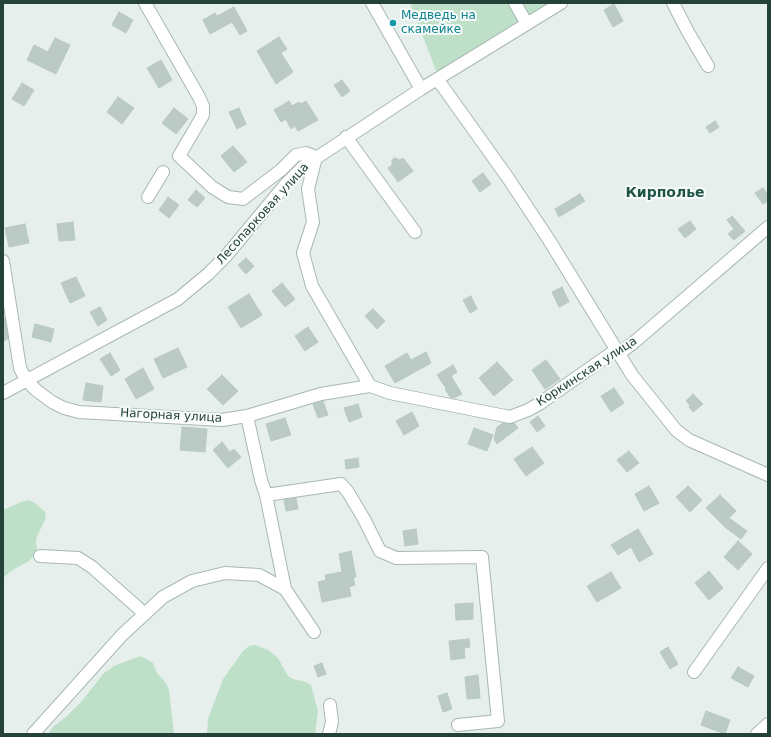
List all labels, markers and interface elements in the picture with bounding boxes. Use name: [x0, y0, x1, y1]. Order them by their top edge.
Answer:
place label: Медведь на скамейке: [401, 9, 476, 37]
marker: Медведь на скамейке: [388, 18, 398, 28]
street label: Лесопарковая улица: [214, 160, 312, 268]
district label: Кирполье: [625, 185, 705, 201]
street label: Коркинская улица: [534, 334, 640, 410]
street label: Нагорная улица: [120, 406, 222, 426]

